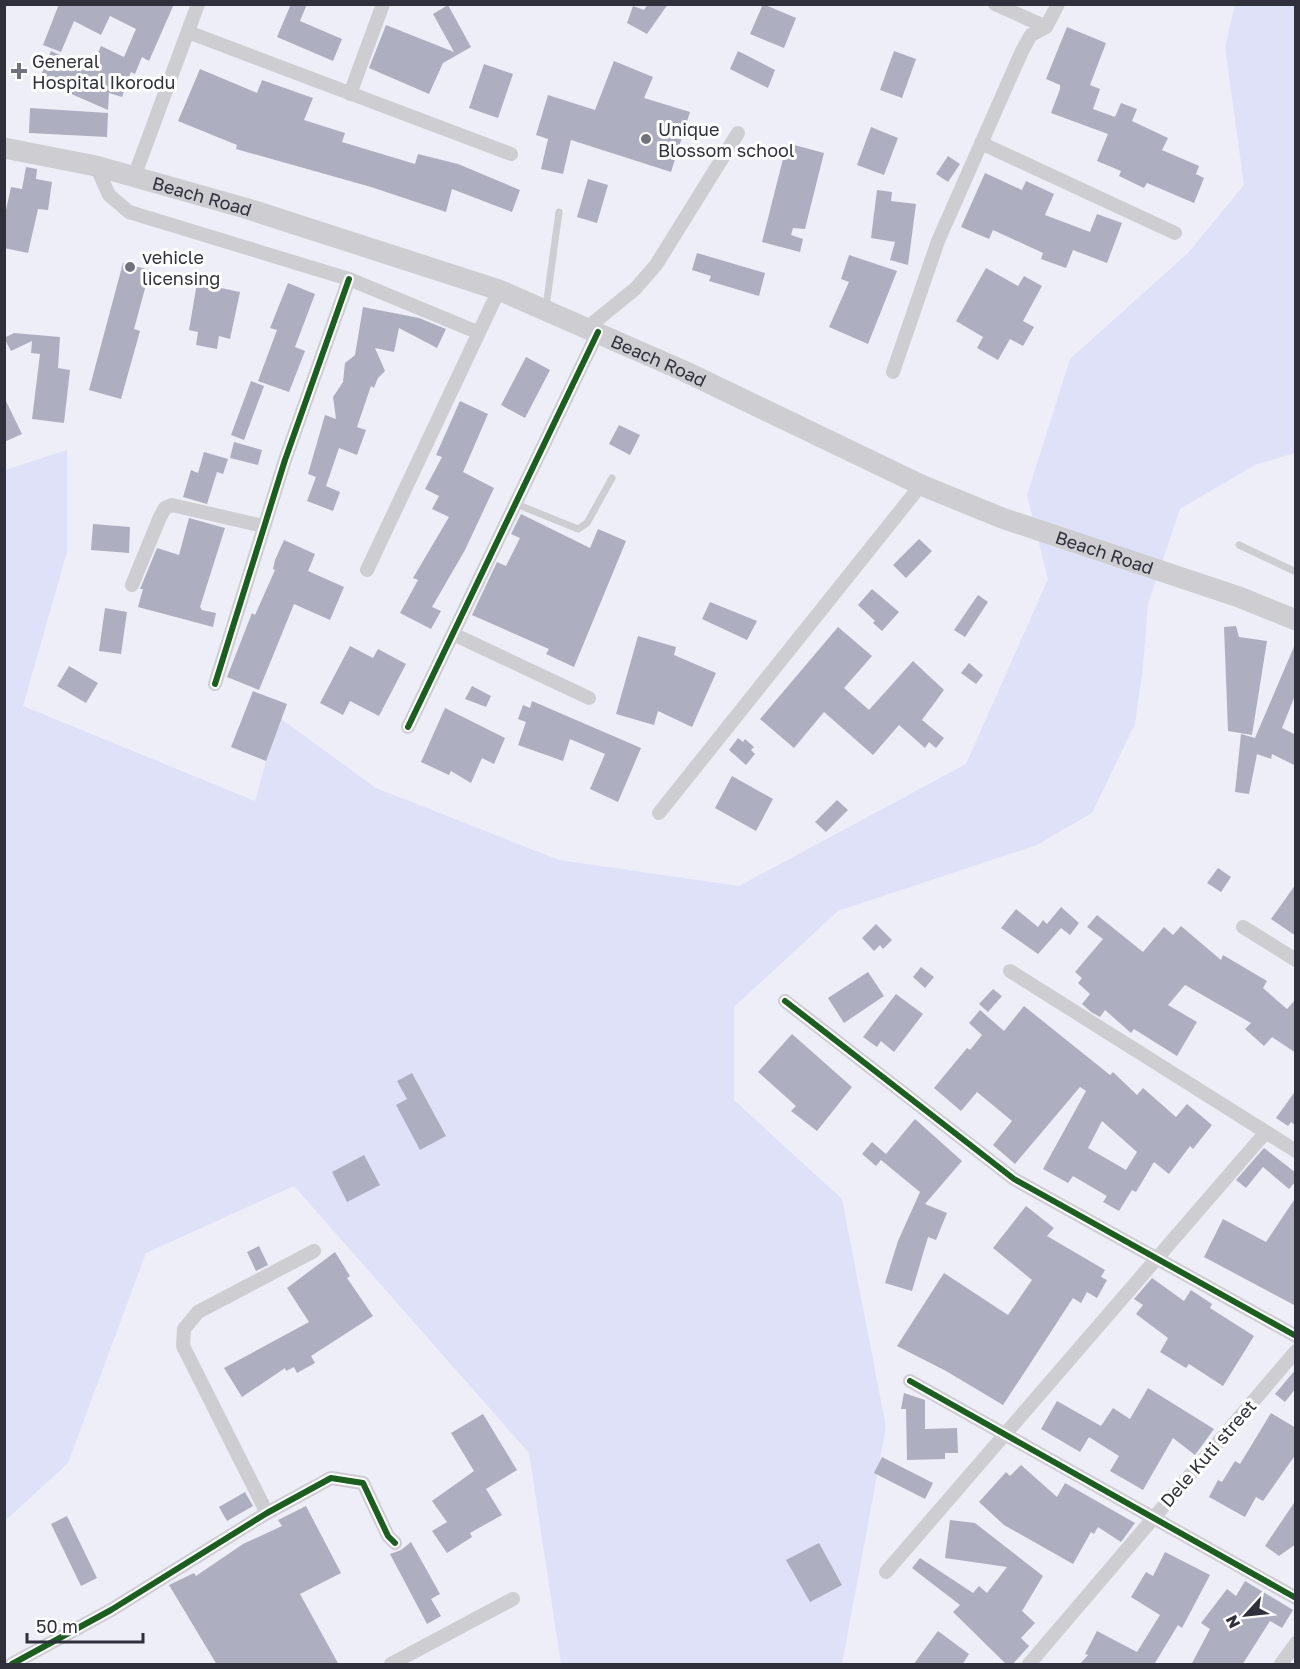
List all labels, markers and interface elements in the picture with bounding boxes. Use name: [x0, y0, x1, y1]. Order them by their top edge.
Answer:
place label: General Hospital Ikorodu: [32, 50, 175, 93]
marker: General Hospital Ikorodu: [10, 62, 28, 80]
place label: Unique Blossom school: [658, 118, 795, 161]
marker: Unique Blossom school: [639, 132, 653, 146]
street label: Beach Road: [150, 171, 255, 220]
place label: vehicle licensing: [142, 246, 220, 289]
marker: vehicle licensing: [123, 260, 137, 274]
street label: Beach Road: [608, 329, 710, 391]
street label: Beach Road: [1053, 526, 1157, 579]
street label: Dele Kuti street: [1156, 1395, 1260, 1511]
north arrow: [1216, 1585, 1276, 1645]
scale bar: [27, 1606, 142, 1644]
text: N: [1221, 1612, 1244, 1632]
text: 50 m: [36, 1615, 78, 1637]

